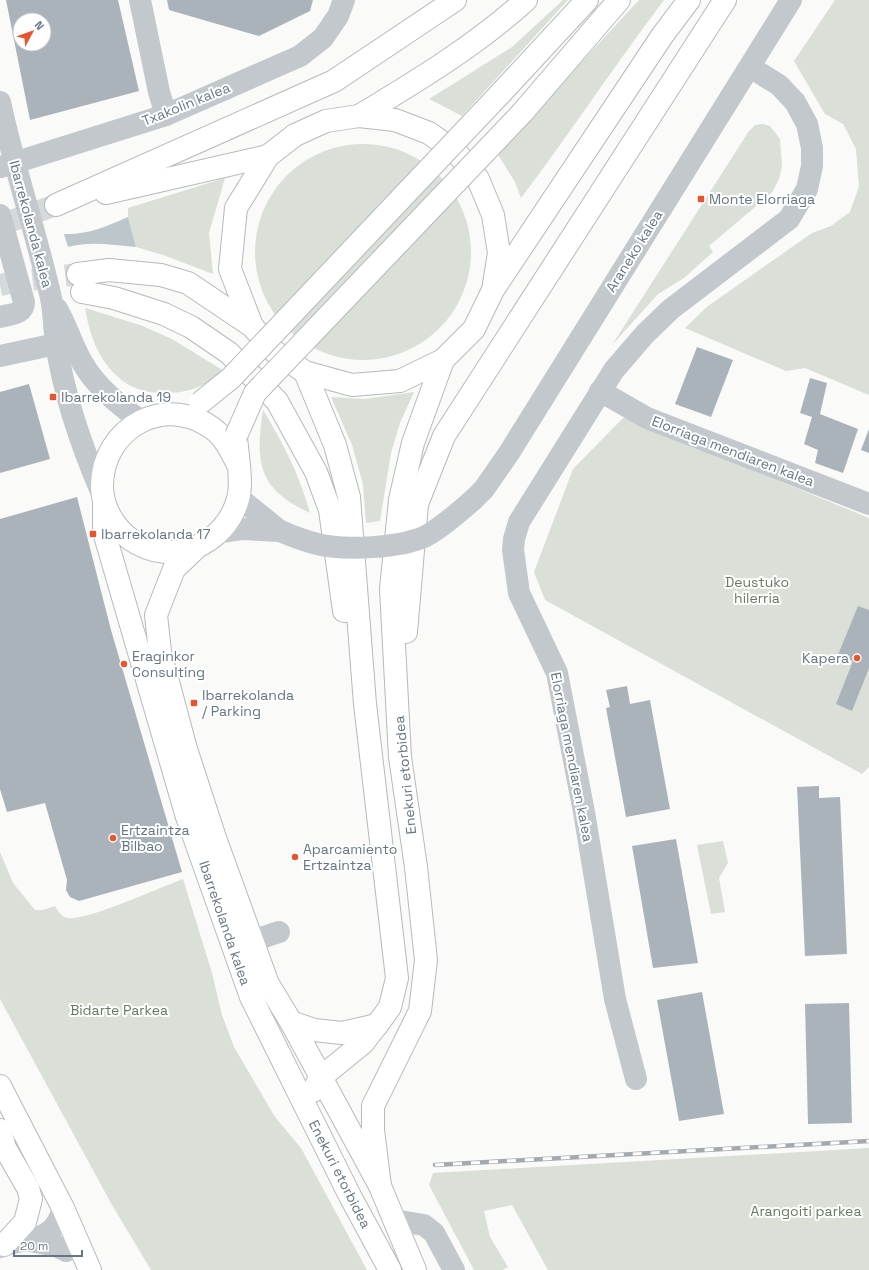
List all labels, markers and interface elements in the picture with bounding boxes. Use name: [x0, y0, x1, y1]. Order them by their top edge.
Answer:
north arrow: [12, 12, 52, 52]
text: N: [32, 18, 47, 33]
street label: Txakolin kalea: [139, 78, 233, 130]
street label: Ibarrekolanda kalea: [5, 158, 57, 290]
place label: Monte Elorriaga: [709, 190, 815, 208]
marker: Monte Elorriaga: [696, 194, 706, 204]
street label: Araneko kalea: [602, 207, 666, 295]
place label: Ibarrekolanda 19: [61, 388, 171, 406]
marker: Ibarrekolanda 19: [48, 392, 58, 402]
street label: Elorriaga mendiaren kalea: [649, 412, 817, 490]
place label: Ibarrekolanda 17: [101, 525, 210, 543]
marker: Ibarrekolanda 17: [88, 529, 98, 539]
park label: Deustuko hilerria: [725, 573, 789, 607]
place label: Eraginkor Consulting: [132, 647, 205, 681]
place label: Kapera: [802, 649, 849, 667]
marker: Kapera: [852, 653, 862, 663]
marker: Eraginkor Consulting: [119, 659, 129, 669]
street label: Elorriaga mendiaren kalea: [547, 671, 597, 843]
place label: Ibarrekolanda / Parking: [202, 686, 294, 720]
marker: Ibarrekolanda / Parking: [189, 698, 199, 708]
street label: Enekuri etorbidea: [390, 715, 420, 835]
place label: Ertzaintza Bilbao: [121, 821, 189, 855]
marker: Ertzaintza Bilbao: [108, 833, 118, 843]
place label: Aparcamiento Ertzaintza: [303, 840, 397, 874]
marker: Aparcamiento Ertzaintza: [290, 852, 300, 862]
street label: Ibarrekolanda kalea: [195, 858, 255, 988]
park label: Bidarte Parkea: [70, 1001, 168, 1019]
street label: Enekuri etorbidea: [305, 1117, 375, 1231]
park label: Arangoiti parkea: [751, 1202, 861, 1220]
scale bar: [14, 1232, 82, 1258]
text: 20 m: [20, 1238, 48, 1254]

